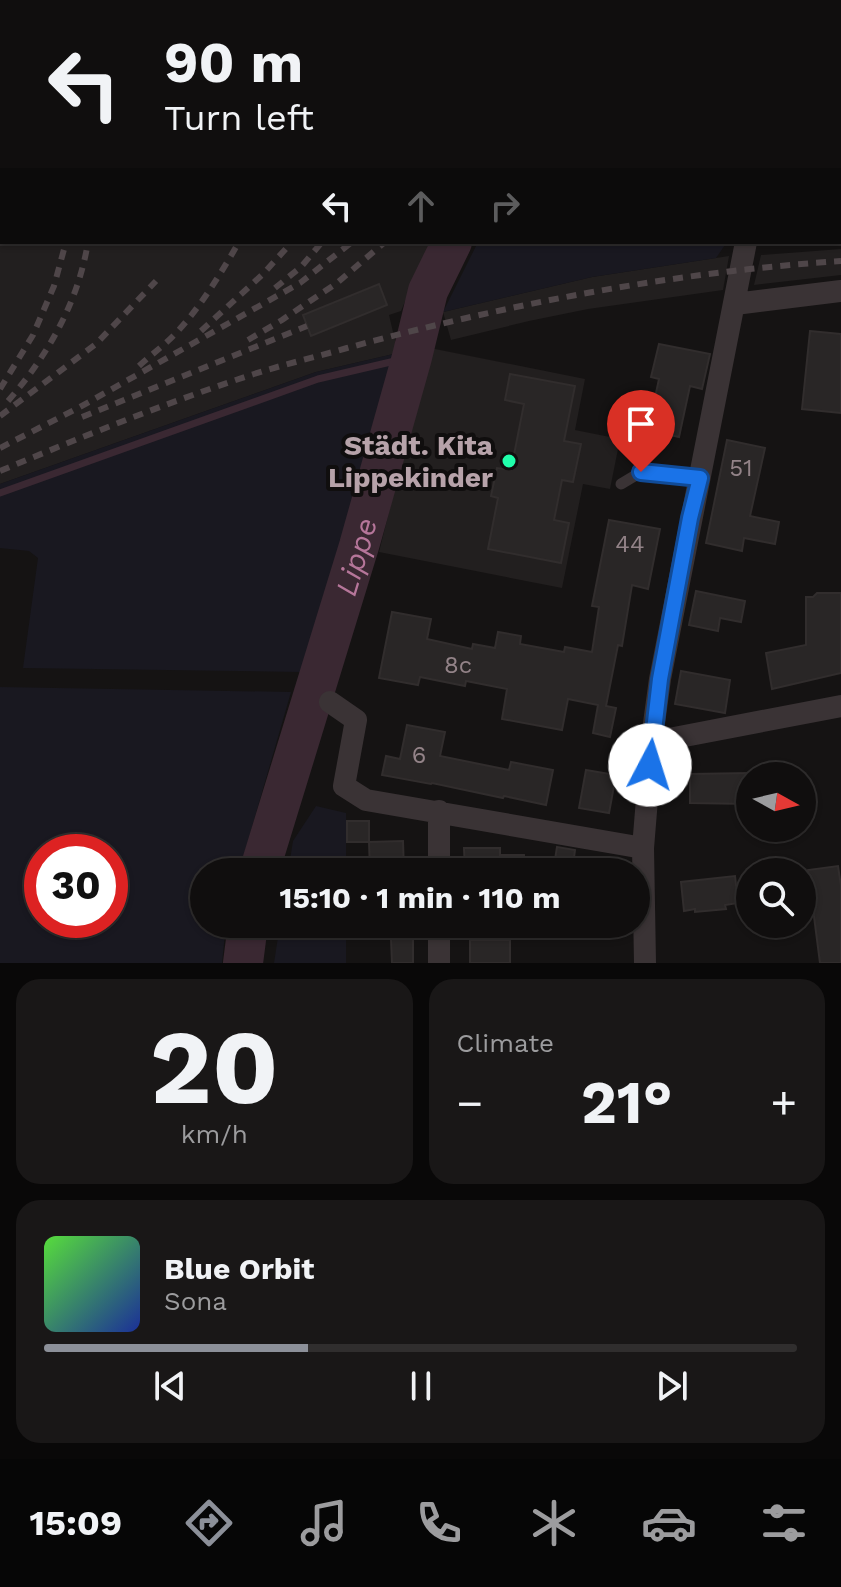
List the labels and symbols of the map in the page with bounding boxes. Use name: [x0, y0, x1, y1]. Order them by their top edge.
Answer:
pin: [607, 390, 675, 472]
place label: Städt. Kita Lippekinder: [328, 429, 494, 494]
marker: Städt. Kita Lippekinder: [500, 452, 518, 470]
house number: 51: [729, 454, 753, 482]
water label: Lippe: [327, 514, 384, 600]
house number: 44: [615, 530, 645, 558]
house number: 8c: [444, 651, 472, 679]
position arrow: [608, 723, 692, 807]
house number: 6: [412, 741, 426, 769]
north arrow: [736, 762, 816, 842]
speed limit sign: 30: [24, 834, 128, 938]

